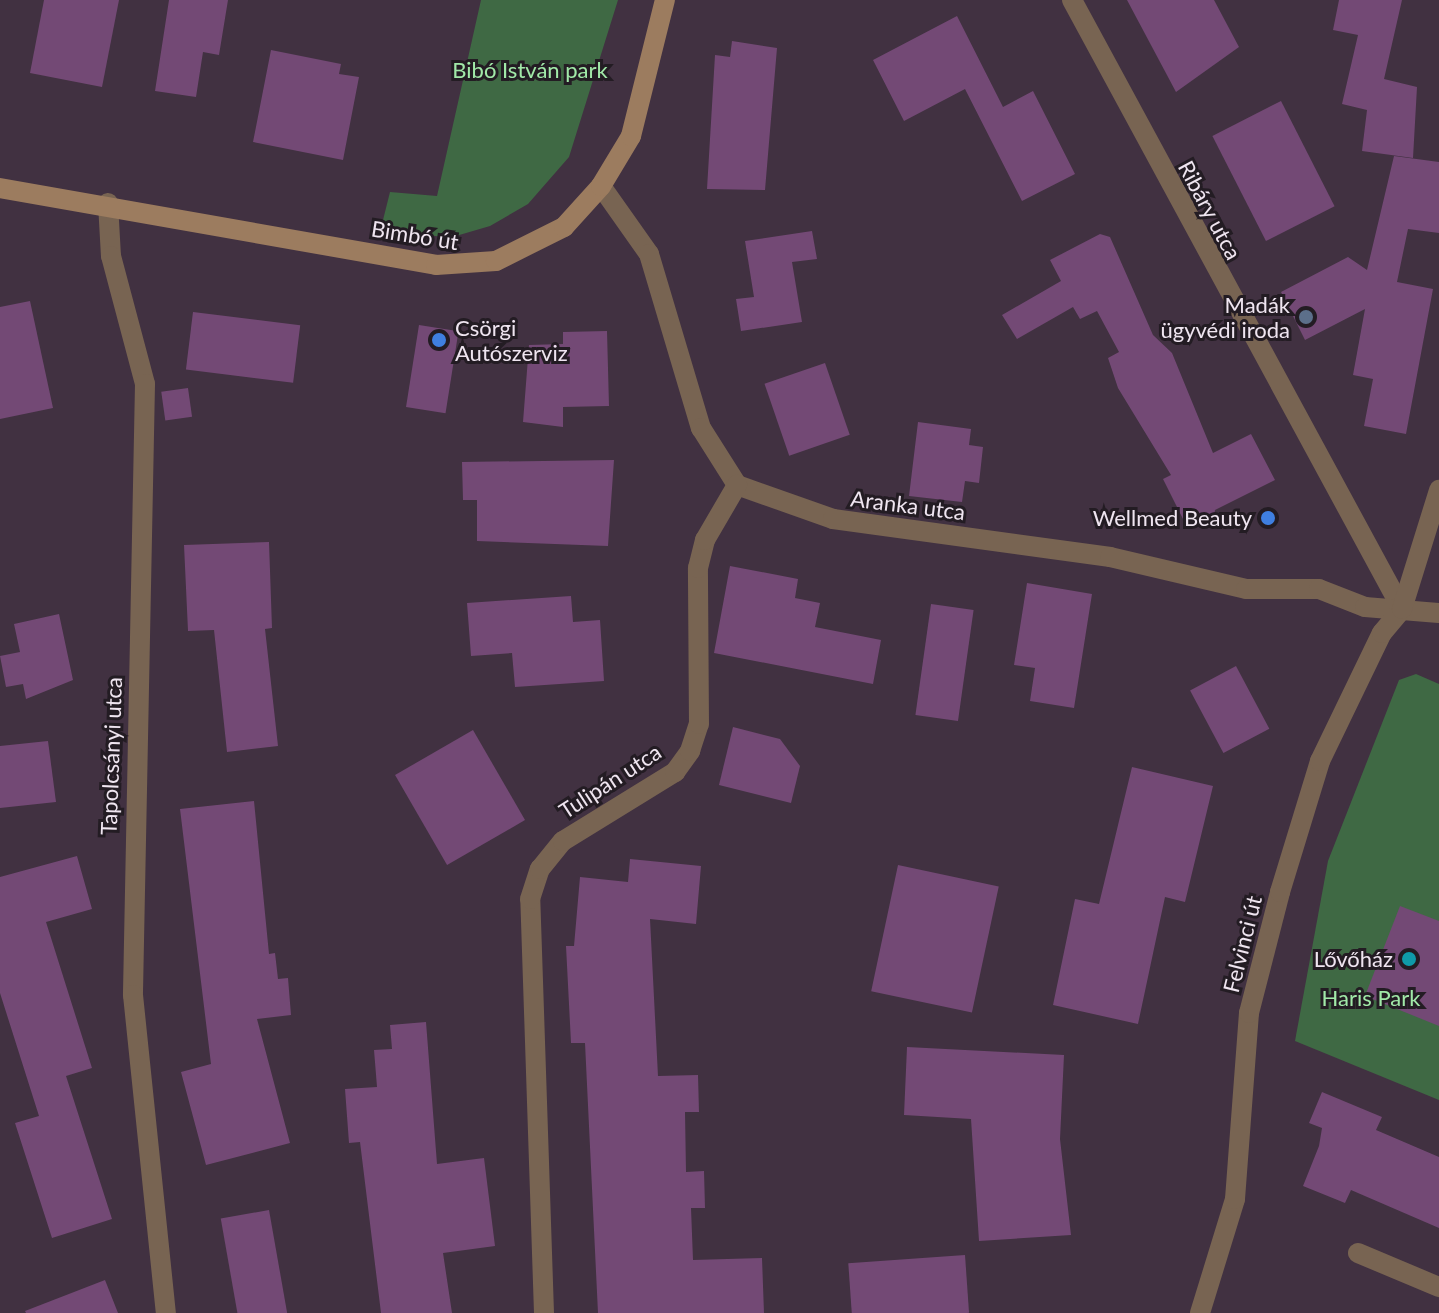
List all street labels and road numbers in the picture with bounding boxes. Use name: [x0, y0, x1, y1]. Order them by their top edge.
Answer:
street label: Ribáry utca: [1173, 156, 1247, 264]
street label: Bimbó út: [370, 215, 460, 255]
street label: Aranka utca: [849, 485, 967, 525]
street label: Tapolcsányi utca: [95, 677, 127, 835]
street label: Tulipán utca: [554, 738, 666, 824]
street label: Felvinci út: [1217, 893, 1267, 995]

